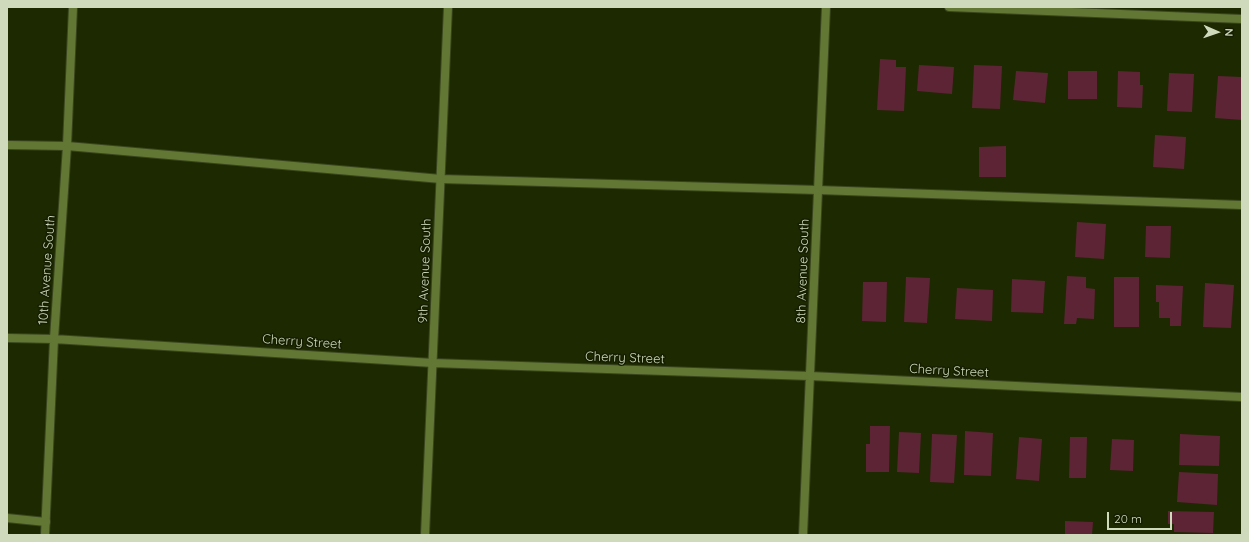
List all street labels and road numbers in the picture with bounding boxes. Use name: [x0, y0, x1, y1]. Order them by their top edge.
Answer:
street label: 10th Avenue South: [35, 214, 59, 326]
street label: 9th Avenue South: [415, 218, 435, 324]
street label: 8th Avenue South: [793, 218, 813, 324]
street label: Cherry Street: [262, 331, 342, 353]
street label: Cherry Street: [585, 349, 665, 367]
street label: Cherry Street: [909, 361, 989, 381]

